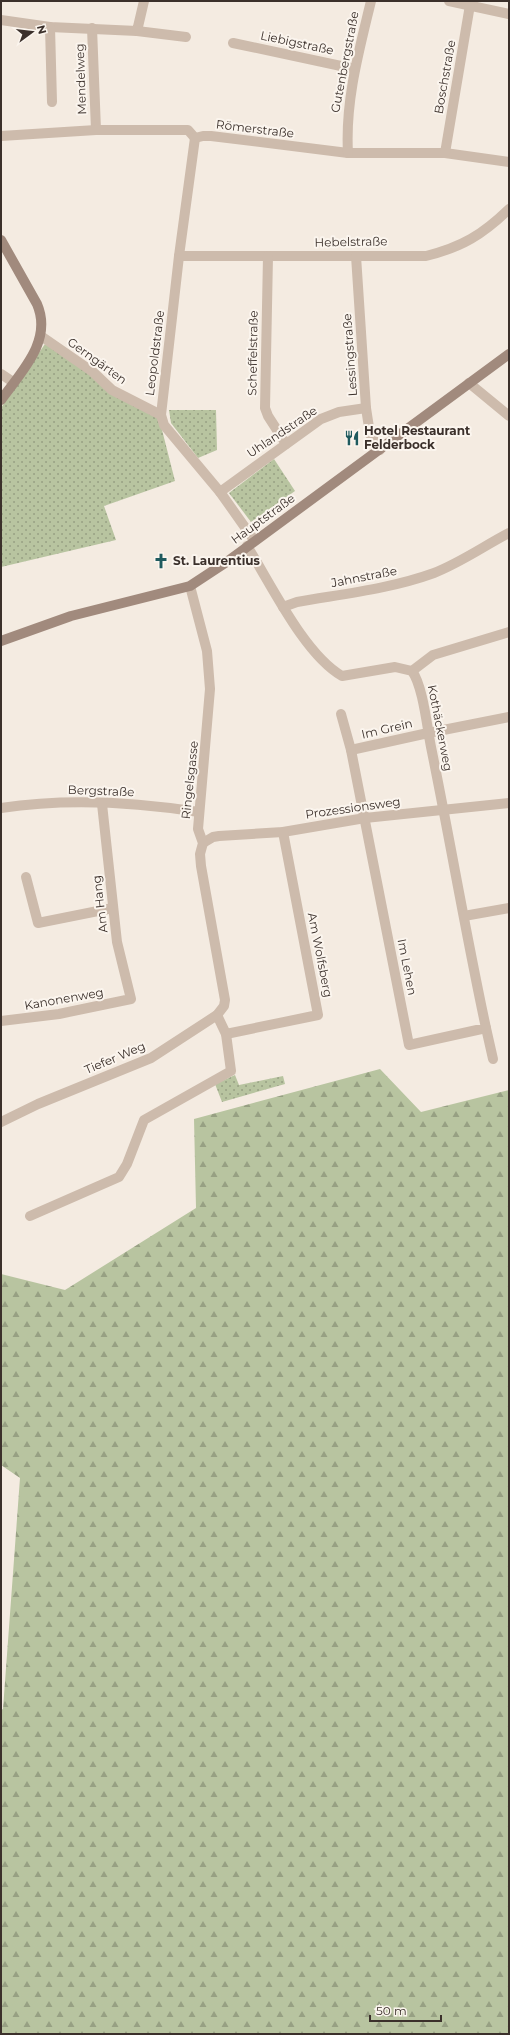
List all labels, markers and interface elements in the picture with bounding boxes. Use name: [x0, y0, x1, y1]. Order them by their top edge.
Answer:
street label: Gutenbergstraße: [327, 10, 362, 114]
north arrow: [12, 12, 52, 52]
text: N: [34, 23, 50, 36]
street label: Liebigstraße: [259, 27, 335, 58]
street label: Boschstraße: [431, 39, 458, 115]
street label: Mendelweg: [72, 43, 89, 115]
street label: Römerstraße: [215, 116, 295, 141]
street label: Hebelstraße: [314, 233, 388, 250]
street label: Leopoldstraße: [142, 309, 167, 397]
street label: Scheffelstraße: [244, 310, 261, 396]
street label: Lessingstraße: [339, 313, 360, 397]
street label: Gerngärten: [65, 334, 130, 387]
street label: Uhlandstraße: [244, 403, 320, 461]
place label: Hotel Restaurant Felderbock: [364, 423, 471, 452]
restaurant icon: Hotel Restaurant Felderbock: [343, 429, 361, 447]
street label: Hauptstraße: [228, 490, 298, 547]
church icon: St. Laurentius: [152, 552, 170, 570]
place label: St. Laurentius: [173, 553, 260, 568]
street label: Jahnstraße: [329, 563, 398, 590]
street label: Kothäckerweg: [425, 684, 456, 772]
street label: Im Grein: [360, 715, 414, 742]
street label: Ringelsgasse: [178, 740, 201, 820]
street label: Bergstraße: [67, 782, 135, 799]
street label: Prozessionsweg: [304, 793, 401, 822]
street label: Am Hang: [89, 875, 110, 934]
street label: Am Wolfsberg: [305, 911, 336, 999]
street label: Im Lehen: [395, 937, 420, 996]
street label: Kanonenweg: [23, 984, 105, 1013]
street label: Tiefer Weg: [82, 1038, 148, 1077]
scale bar: [370, 1997, 441, 2023]
text: 50 m: [376, 2003, 407, 2018]

